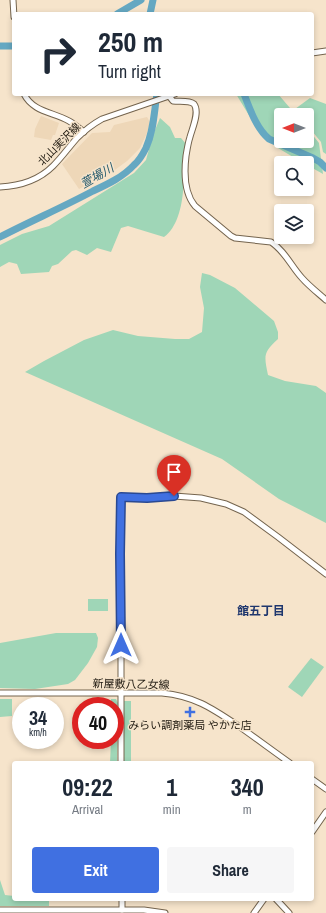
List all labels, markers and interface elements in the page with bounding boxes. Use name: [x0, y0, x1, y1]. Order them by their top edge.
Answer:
text: 250 m: [98, 23, 163, 61]
icon: right: [32, 28, 84, 80]
text: Turn right: [98, 59, 161, 84]
north arrow: [274, 108, 314, 148]
map controls: [274, 108, 314, 244]
street label: 北山実沢線: [35, 120, 83, 168]
button: search: [274, 156, 314, 196]
water label: 萱場川: [77, 159, 118, 192]
button: layers: [274, 204, 314, 244]
pin: [157, 455, 191, 496]
icon: arrive: [163, 461, 185, 483]
district label: 館五丁目: [237, 603, 285, 619]
position arrow: [100, 624, 142, 666]
street label: 新屋敷八乙女線: [92, 676, 170, 692]
speed limit sign: 40: [72, 697, 124, 749]
text: 34: [29, 704, 47, 731]
marker: みらい調剤薬局 やかた店: [185, 707, 195, 717]
place label: みらい調剤薬局 やかた店: [128, 718, 252, 732]
text: km/h: [29, 726, 47, 739]
text: 09:22: [62, 771, 113, 803]
text: 1: [166, 771, 177, 803]
text: 340: [231, 771, 264, 803]
text: Arrival: [72, 801, 103, 818]
text: min: [163, 801, 181, 818]
text: m: [243, 801, 252, 818]
button: Exit: [32, 847, 159, 893]
button: Share: [167, 847, 294, 893]

